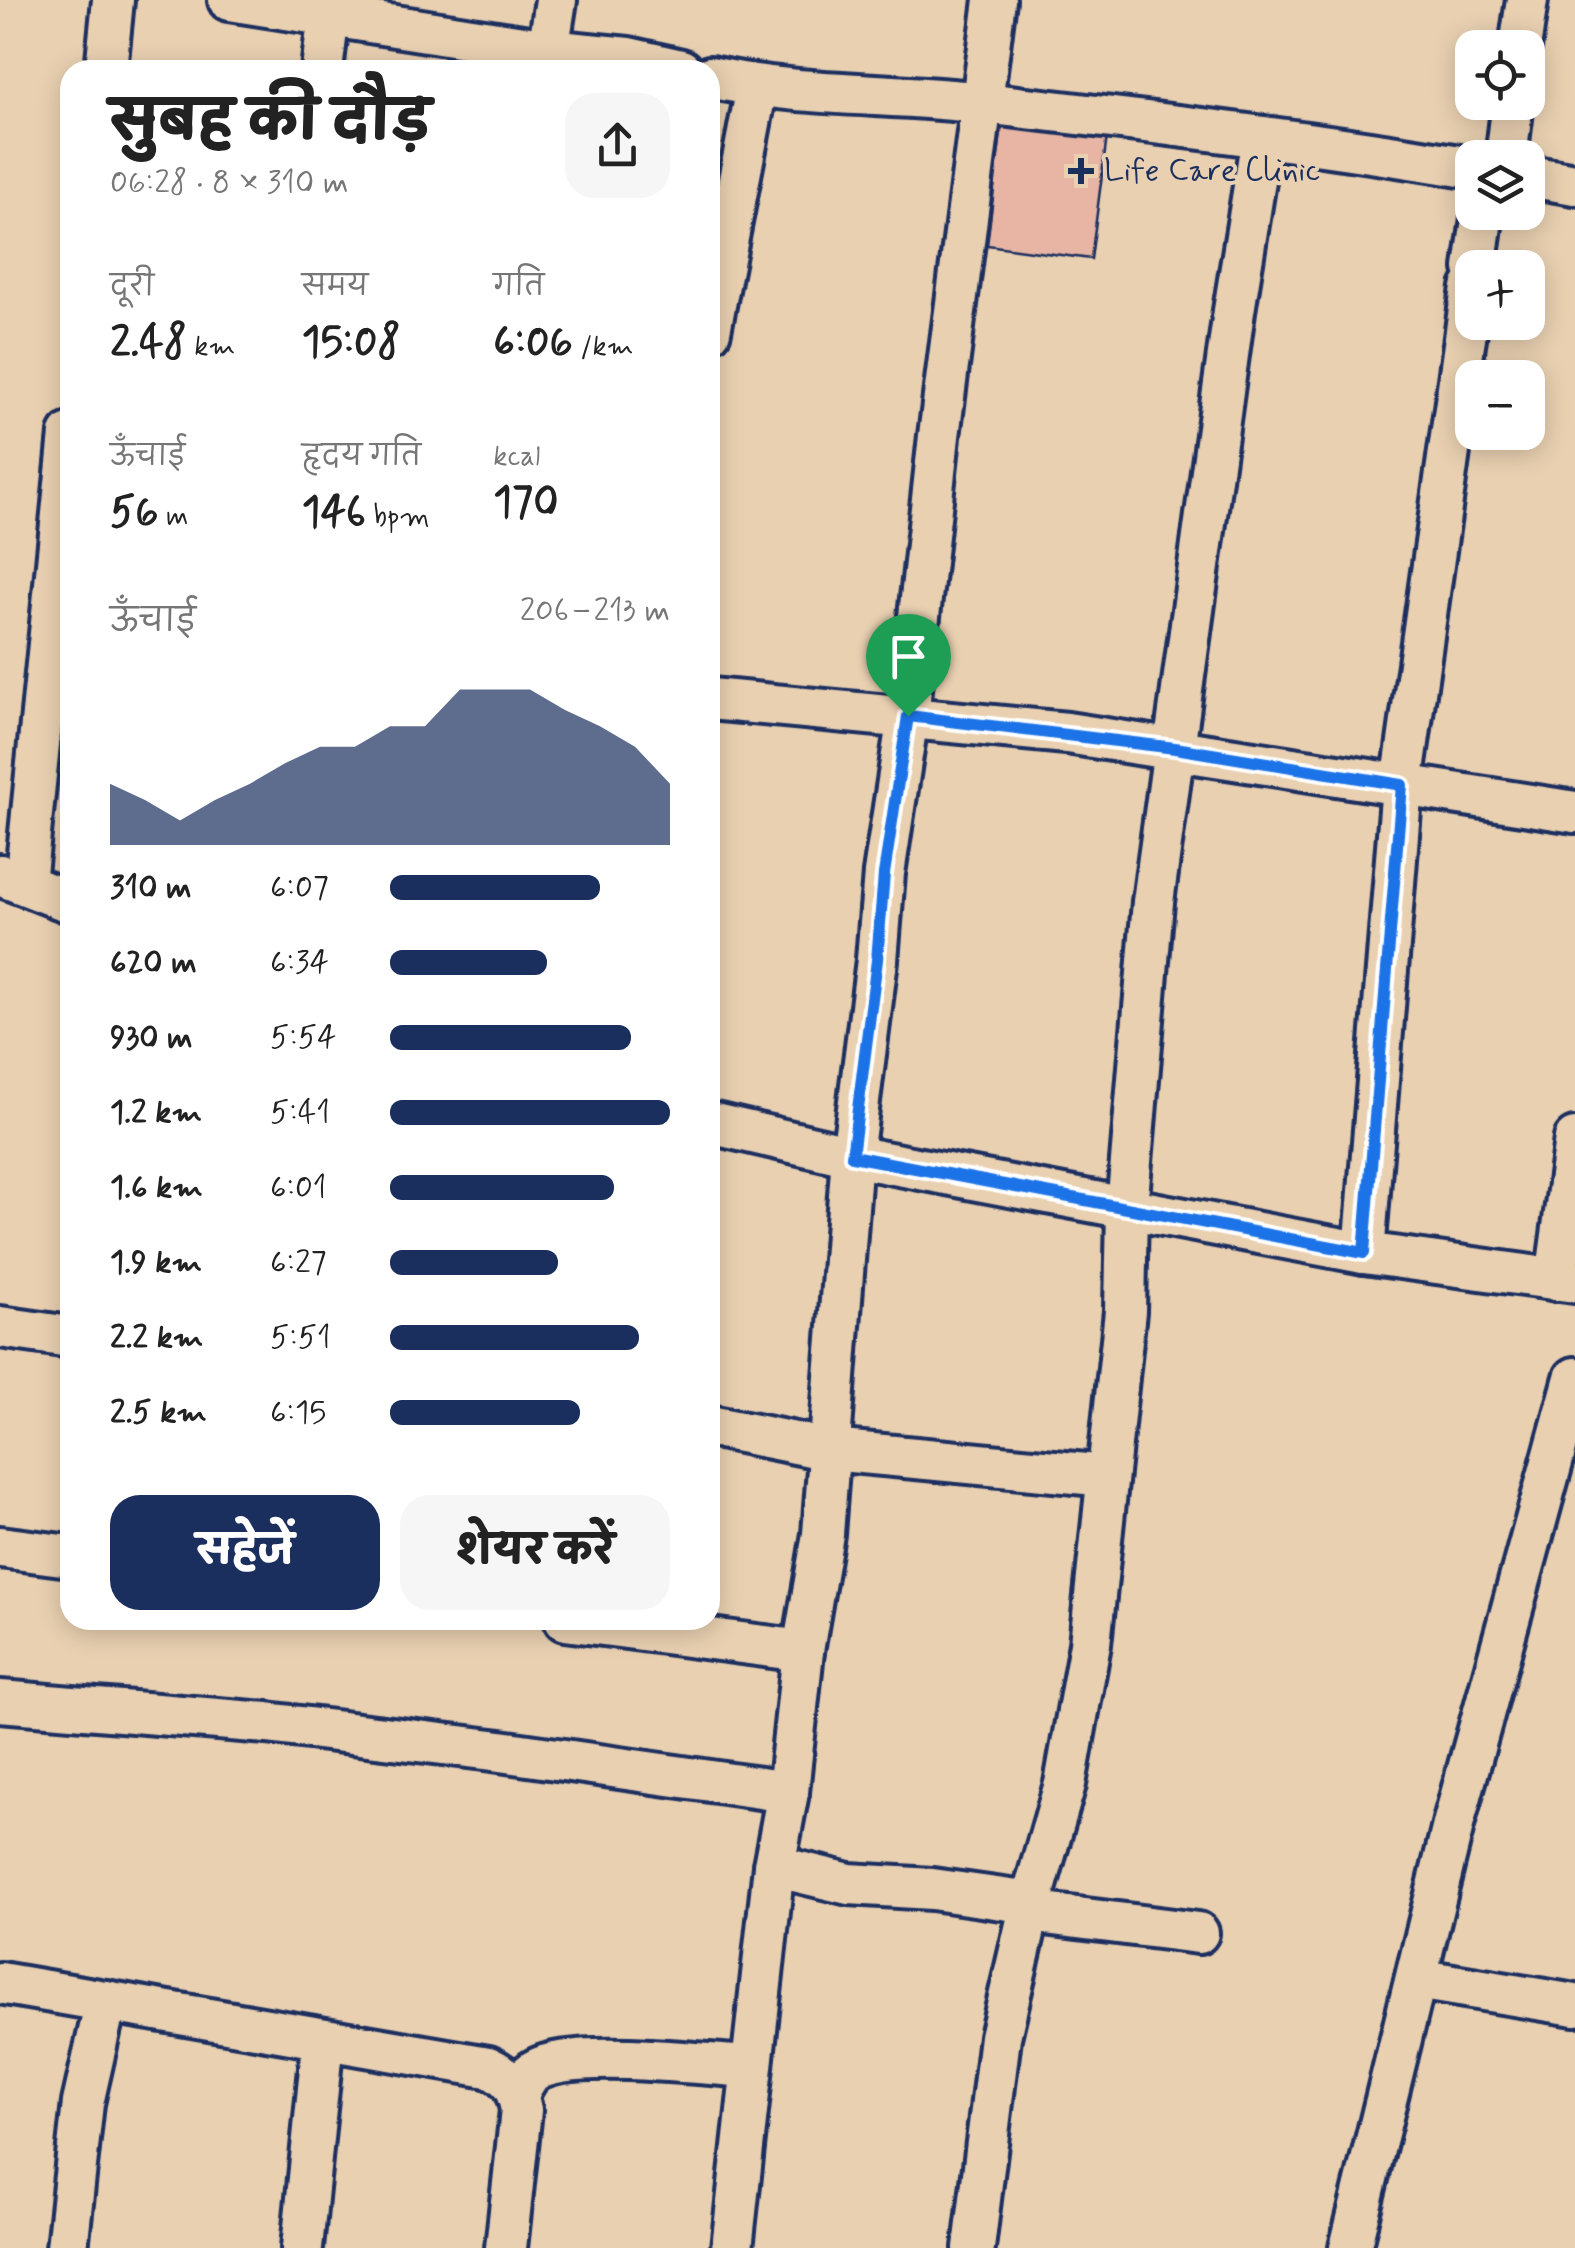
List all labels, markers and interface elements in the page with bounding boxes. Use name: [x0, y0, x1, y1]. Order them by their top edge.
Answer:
map controls: [1455, 30, 1545, 450]
button: locate: [1455, 30, 1545, 120]
text: सुबह की दौड़: [110, 88, 431, 160]
button: share: [565, 93, 670, 198]
button: layers: [1455, 140, 1545, 230]
place label: Life Care Clinic: [1104, 150, 1320, 192]
marker: Life Care Clinic: [1068, 158, 1094, 184]
text: 06:28 · 8 × 310 m: [110, 162, 348, 204]
button: +: [1455, 250, 1545, 340]
text: दूरी: [110, 269, 154, 306]
text: समय: [302, 269, 368, 306]
text: गति: [493, 269, 544, 306]
text: 2.48: [110, 316, 187, 371]
text: 15:08: [302, 316, 401, 371]
text: 6:06: [493, 316, 573, 371]
text: km: [187, 329, 235, 366]
text: /km: [573, 329, 633, 366]
button: −: [1455, 360, 1545, 450]
text: ऊँचाई: [110, 439, 185, 476]
text: हृदय गति: [302, 439, 421, 476]
text: kcal: [493, 439, 540, 476]
text: 170: [493, 476, 558, 531]
text: 56: [110, 486, 158, 541]
text: 146: [302, 486, 366, 541]
text: m: [158, 499, 188, 536]
text: bpm: [366, 499, 430, 536]
text: 206–213 m: [520, 590, 670, 632]
text: ऊँचाई: [110, 601, 196, 643]
pin: [866, 614, 951, 717]
icon: arrive: [881, 629, 936, 684]
text: 310 m: [110, 867, 192, 909]
text: 6:07: [270, 867, 329, 909]
text: 620 m: [110, 942, 197, 984]
text: 6:34: [270, 942, 329, 984]
text: 930 m: [110, 1017, 193, 1059]
text: 5:54: [270, 1017, 336, 1059]
text: 1.2 km: [110, 1092, 202, 1134]
text: 5:41: [270, 1092, 330, 1134]
text: 1.6 km: [110, 1167, 203, 1209]
text: 6:01: [270, 1167, 327, 1209]
text: 1.9 km: [110, 1242, 202, 1284]
text: 6:27: [270, 1242, 327, 1284]
text: 2.2 km: [110, 1317, 203, 1359]
text: 5:51: [270, 1317, 331, 1359]
text: 2.5 km: [110, 1392, 207, 1434]
text: 6:15: [270, 1392, 326, 1434]
button: सहेजें: [110, 1495, 380, 1610]
button: शेयर करें: [400, 1495, 670, 1610]

